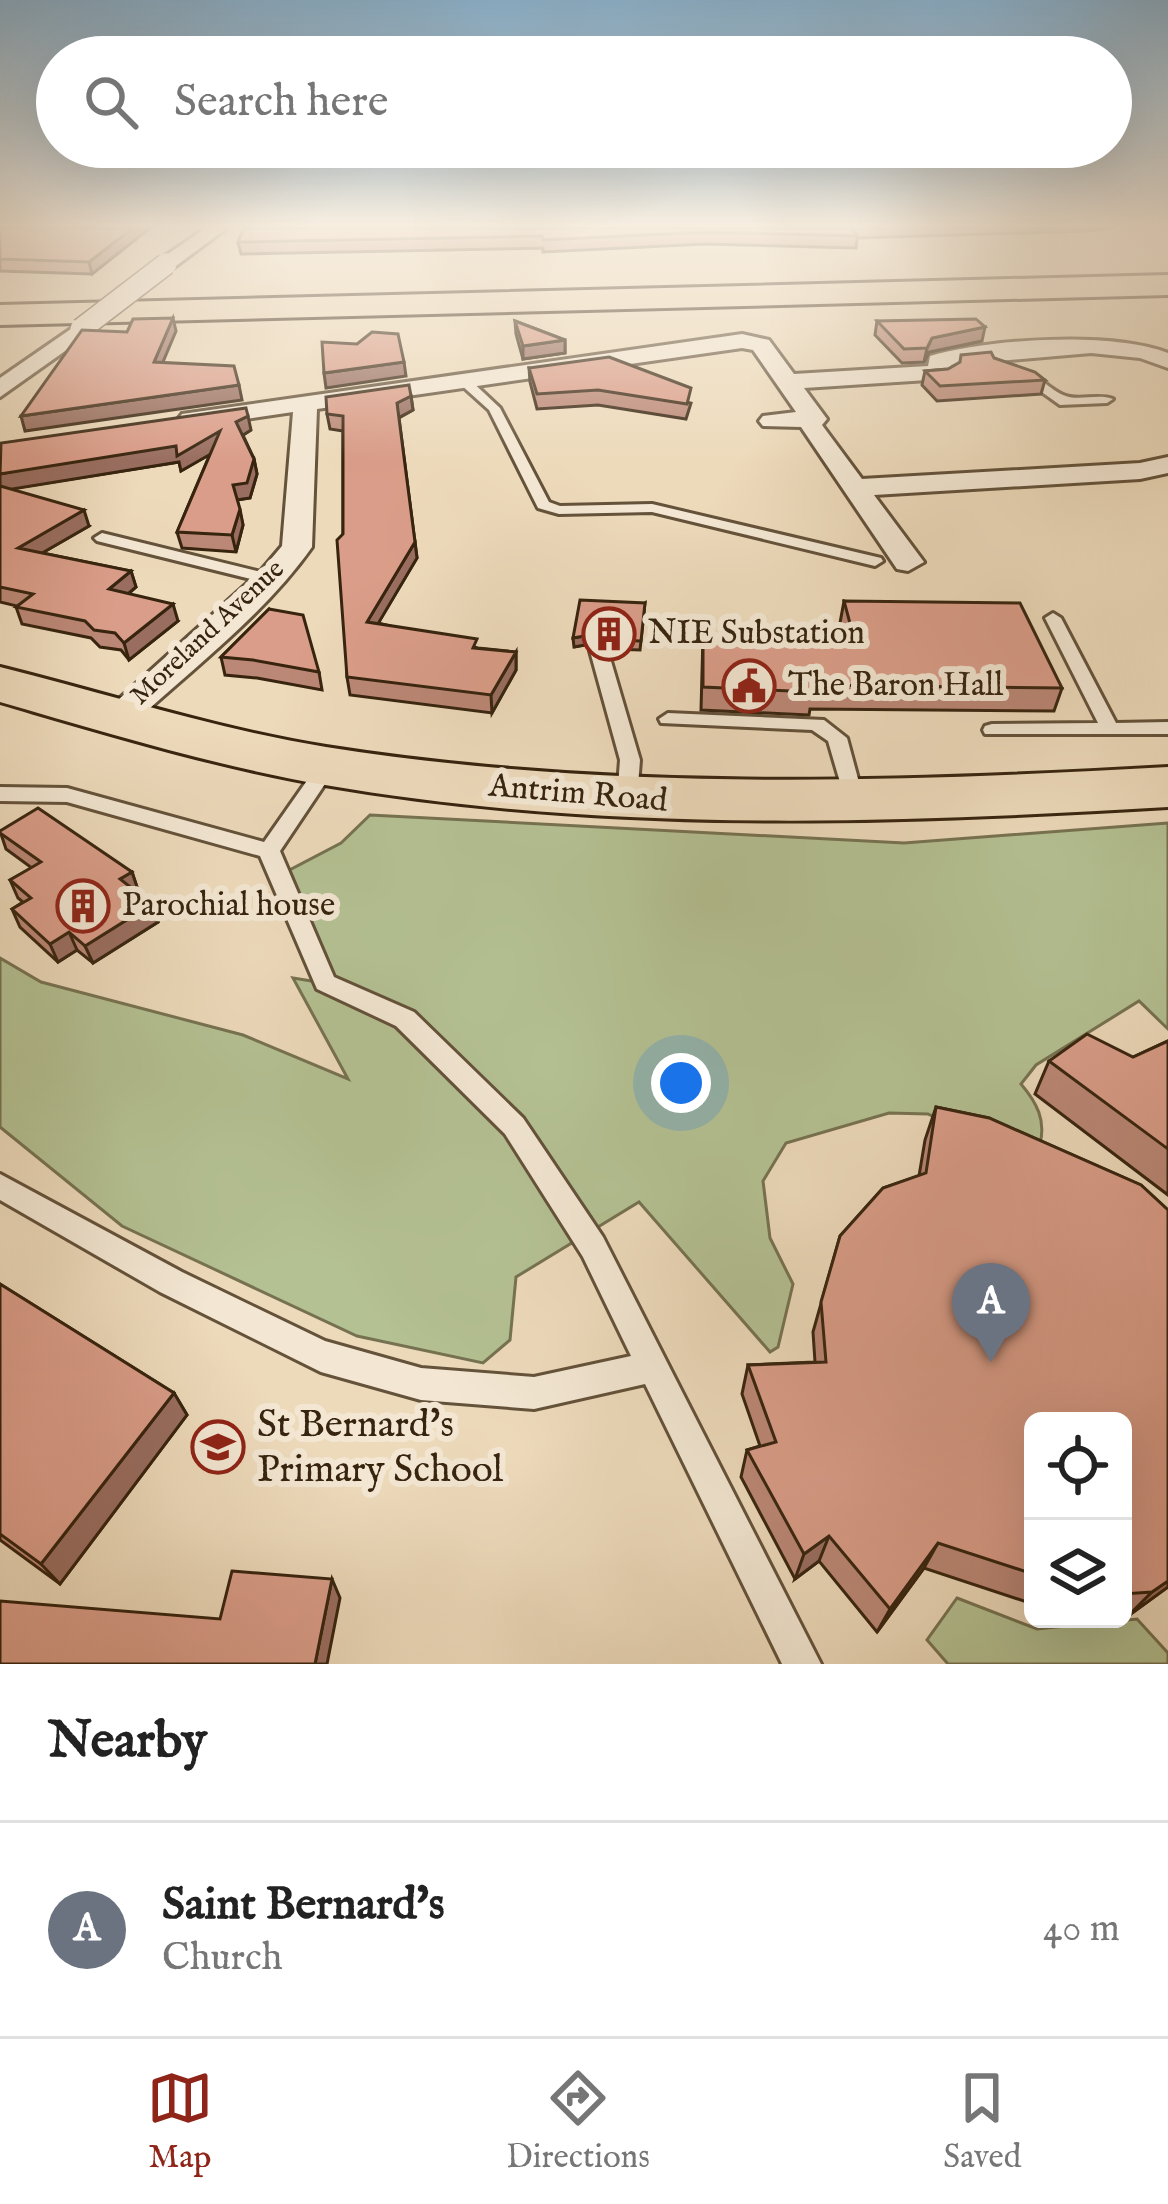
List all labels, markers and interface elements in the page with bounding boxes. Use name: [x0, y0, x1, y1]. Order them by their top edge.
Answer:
search box: [36, 36, 1132, 168]
icon: search: [78, 69, 144, 135]
text: Search here: [174, 74, 388, 131]
street label: Moreland Avenue: [124, 553, 292, 713]
building icon: NIE Substation: [581, 606, 637, 662]
place label: NIE Substation: [648, 613, 865, 655]
public building icon: The Baron Hall: [721, 658, 777, 714]
place label: The Baron Hall: [788, 665, 1003, 707]
street label: Antrim Road: [486, 765, 670, 823]
building icon: Parochial house: [55, 878, 111, 934]
place label: Parochial house: [122, 885, 335, 927]
your location: [651, 1053, 711, 1113]
pin: A: [952, 1263, 1030, 1362]
place label: St Bernard's Primary School: [257, 1401, 504, 1495]
map controls: [1024, 1412, 1132, 1628]
button: locate: [1024, 1412, 1132, 1520]
school or university icon: St Bernard's Primary School: [190, 1419, 246, 1475]
button: layers: [1024, 1520, 1132, 1628]
text: Nearby: [48, 1710, 207, 1775]
text: Saint Bernard's: [162, 1877, 444, 1934]
text: A: [74, 1905, 100, 1954]
text: 40 m: [1043, 1905, 1120, 1954]
text: Church: [162, 1934, 282, 1983]
tab: Map: [147, 2065, 213, 2179]
tab: Directions: [506, 2065, 650, 2179]
tab: Saved: [943, 2065, 1021, 2179]

